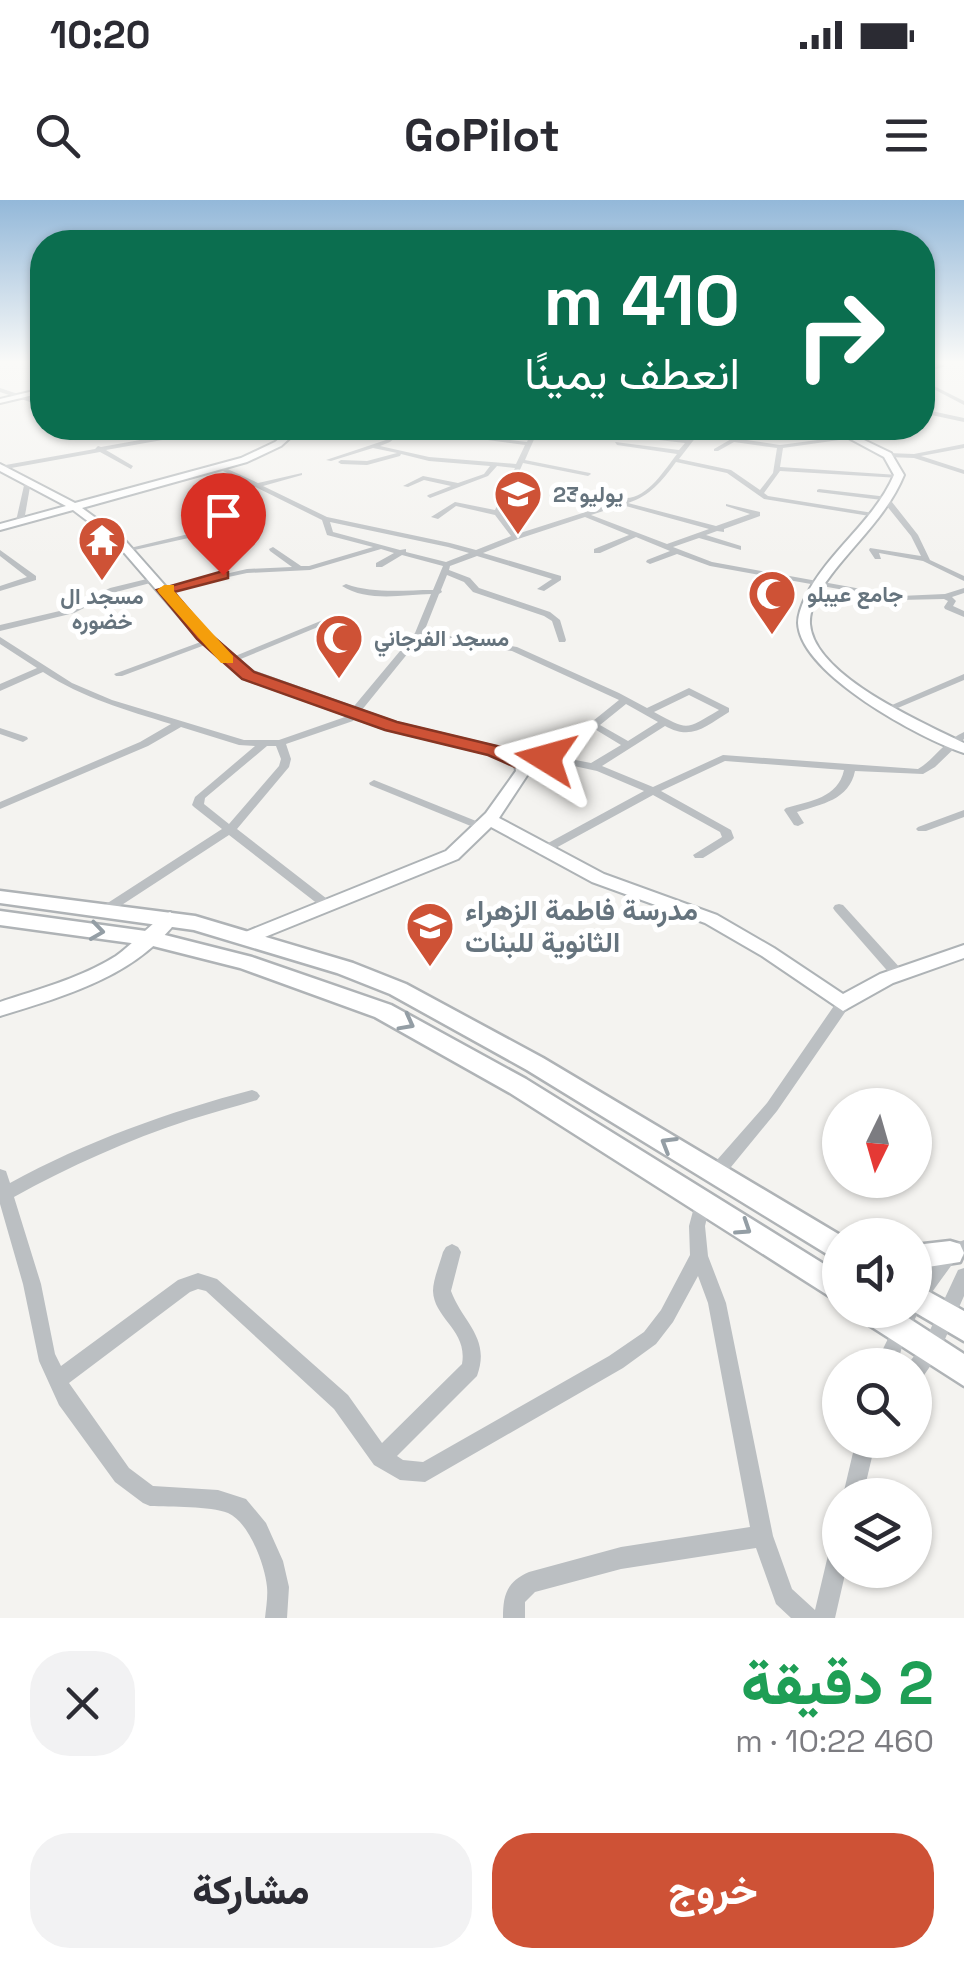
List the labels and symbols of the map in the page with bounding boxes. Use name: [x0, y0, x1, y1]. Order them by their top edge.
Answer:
school or university icon: 23يوليو: [492, 468, 544, 536]
pin: [181, 473, 266, 576]
place label: 23يوليو: [553, 480, 623, 508]
temple icon: مسجد ال خضوره: [76, 514, 128, 582]
mosque icon: جامع عيبلو: [746, 568, 798, 636]
place label: جامع عيبلو: [807, 580, 903, 609]
place label: مسجد ال خضوره: [60, 582, 144, 635]
mosque icon: مسجد الفرجاني: [313, 612, 365, 680]
place label: مسجد الفرجاني: [374, 624, 509, 657]
position arrow: [494, 706, 598, 810]
place label: مدرسة فاطمة الزهراء الثانوية للبنات: [465, 892, 698, 960]
school or university icon: مدرسة فاطمة الزهراء الثانوية للبنات: [404, 900, 456, 968]
one-way arrow: [88, 919, 105, 940]
one-way arrow: [396, 1011, 414, 1031]
north arrow: [822, 1088, 932, 1198]
one-way arrow: [661, 1137, 679, 1156]
one-way arrow: [734, 1215, 752, 1234]

